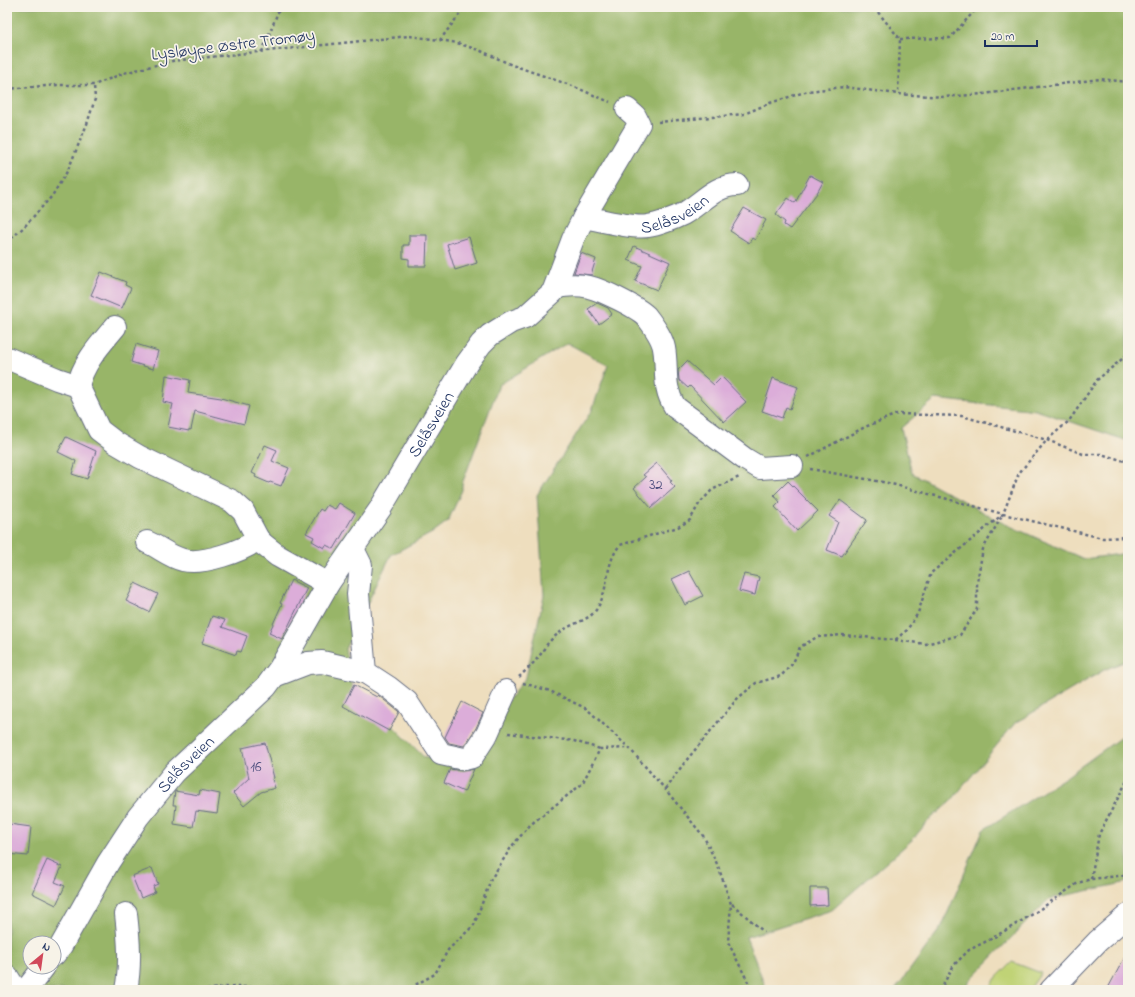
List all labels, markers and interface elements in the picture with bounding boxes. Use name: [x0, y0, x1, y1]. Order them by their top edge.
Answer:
scale bar: [985, 22, 1037, 48]
street label: Lysløype Østre Tromøy: [150, 23, 317, 69]
text: 20 m: [991, 28, 1014, 46]
street label: Selåsveien: [639, 189, 715, 241]
street label: Selåsveien: [402, 387, 461, 463]
house number: 32: [649, 474, 663, 496]
street label: Selåsveien: [152, 730, 221, 799]
house number: 16: [250, 756, 262, 778]
north arrow: [22, 935, 62, 975]
text: N: [39, 938, 53, 956]

